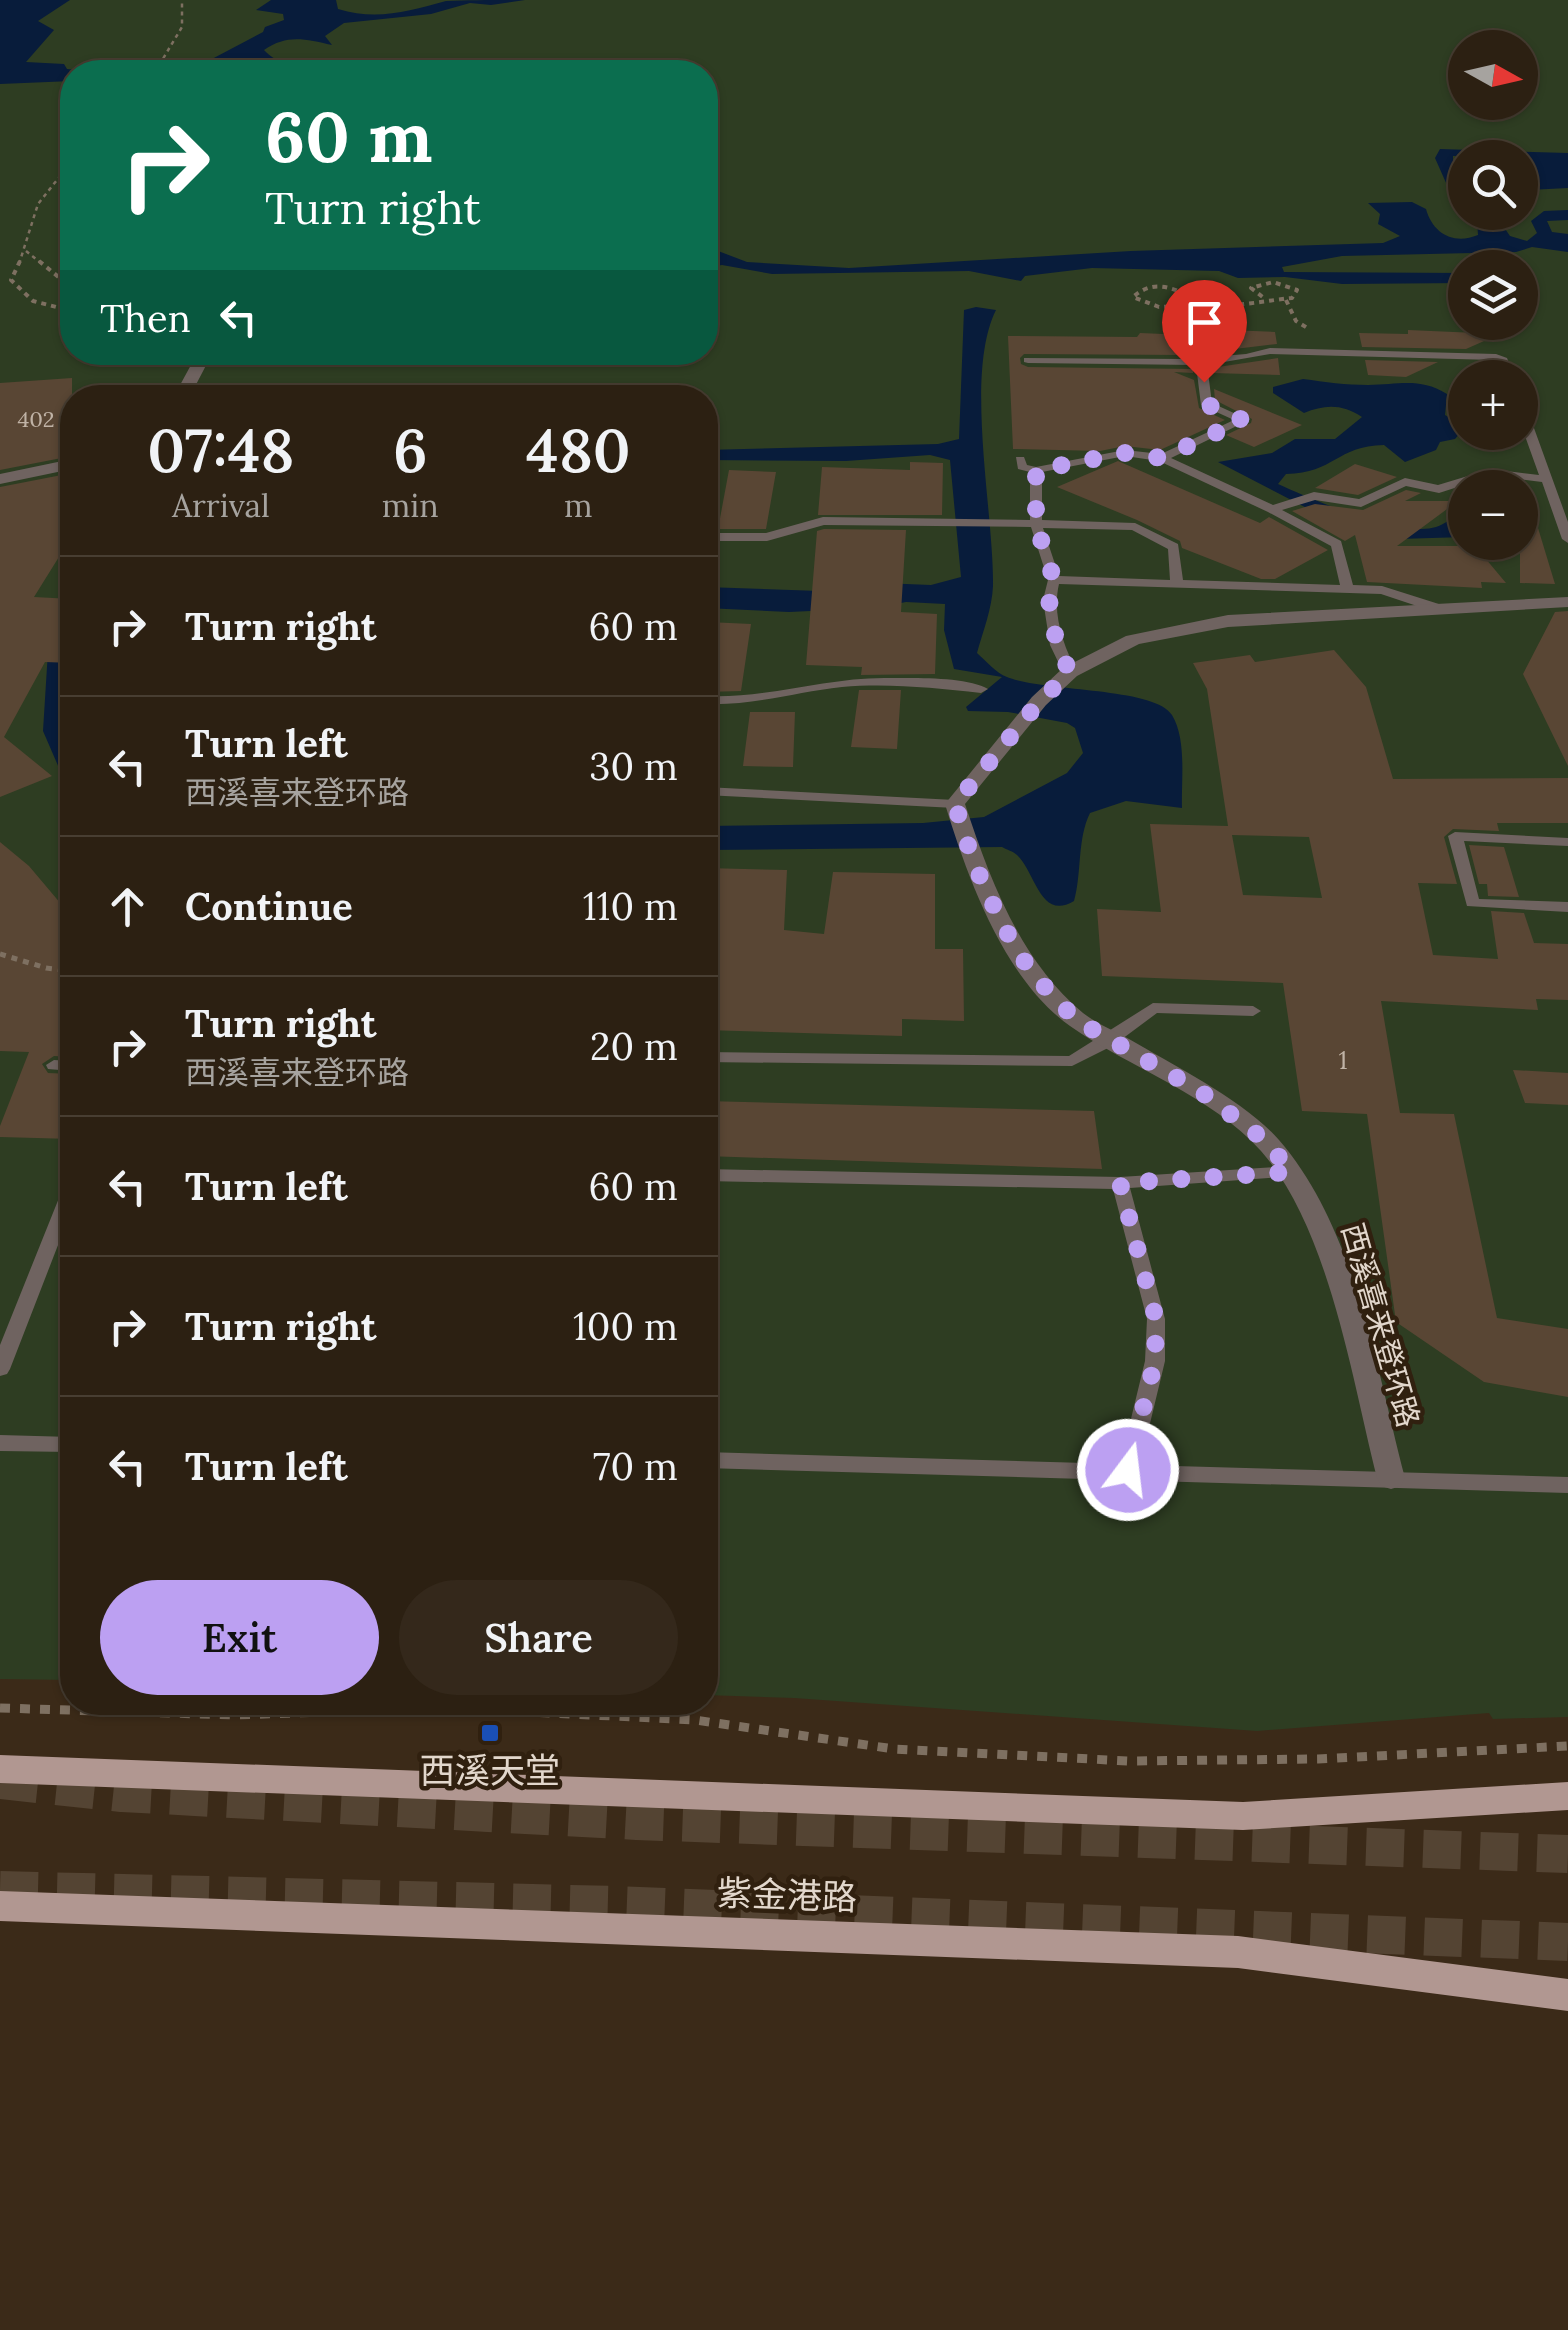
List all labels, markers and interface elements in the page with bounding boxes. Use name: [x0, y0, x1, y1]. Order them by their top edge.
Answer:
north arrow: [1448, 30, 1538, 120]
map controls: [1448, 30, 1538, 560]
text: 60 m: [265, 92, 433, 181]
icon: right: [100, 100, 230, 230]
button: search: [1448, 140, 1538, 230]
text: Turn right: [265, 179, 481, 236]
button: layers: [1448, 250, 1538, 340]
pin: [1162, 280, 1247, 383]
icon: left: [211, 290, 266, 345]
text: Then: [100, 294, 191, 342]
icon: arrive: [1177, 295, 1232, 350]
button: +: [1448, 360, 1538, 450]
house number: 402: [17, 405, 55, 433]
text: 07:48: [147, 412, 294, 488]
text: 6: [393, 412, 428, 488]
text: 480: [526, 412, 631, 488]
button: −: [1448, 470, 1538, 560]
text: Arrival: [172, 485, 270, 526]
text: min: [382, 485, 439, 526]
text: m: [564, 485, 593, 526]
icon: right: [100, 599, 155, 654]
text: Turn right: [185, 602, 376, 650]
text: 60 m: [588, 602, 678, 650]
text: Turn left: [185, 719, 348, 767]
icon: left: [100, 739, 155, 794]
text: 30 m: [589, 742, 678, 790]
text: 西溪喜来登环路: [185, 772, 409, 813]
icon: ahead: [100, 879, 155, 934]
text: Continue: [185, 882, 353, 930]
text: 110 m: [583, 882, 678, 930]
text: Turn right: [185, 999, 376, 1047]
icon: right: [100, 1019, 155, 1074]
text: 20 m: [590, 1022, 678, 1070]
house number: 1: [1338, 1044, 1348, 1076]
text: 西溪喜来登环路: [185, 1052, 409, 1093]
icon: left: [100, 1159, 155, 1214]
text: Turn left: [185, 1162, 348, 1210]
text: 60 m: [588, 1162, 678, 1210]
street label: 西溪喜来登环路: [1334, 1219, 1428, 1431]
icon: right: [100, 1299, 155, 1354]
text: Turn right: [185, 1302, 376, 1350]
text: 100 m: [573, 1302, 678, 1350]
position arrow: [1076, 1418, 1180, 1522]
icon: left: [100, 1439, 155, 1494]
text: Turn left: [185, 1442, 348, 1490]
text: 70 m: [593, 1442, 678, 1490]
button: Exit: [100, 1580, 379, 1695]
button: Share: [399, 1580, 678, 1695]
marker: 西溪天堂: [479, 1722, 501, 1744]
place label: 西溪天堂: [420, 1748, 560, 1793]
street label: 紫金港路: [716, 1870, 858, 1920]

